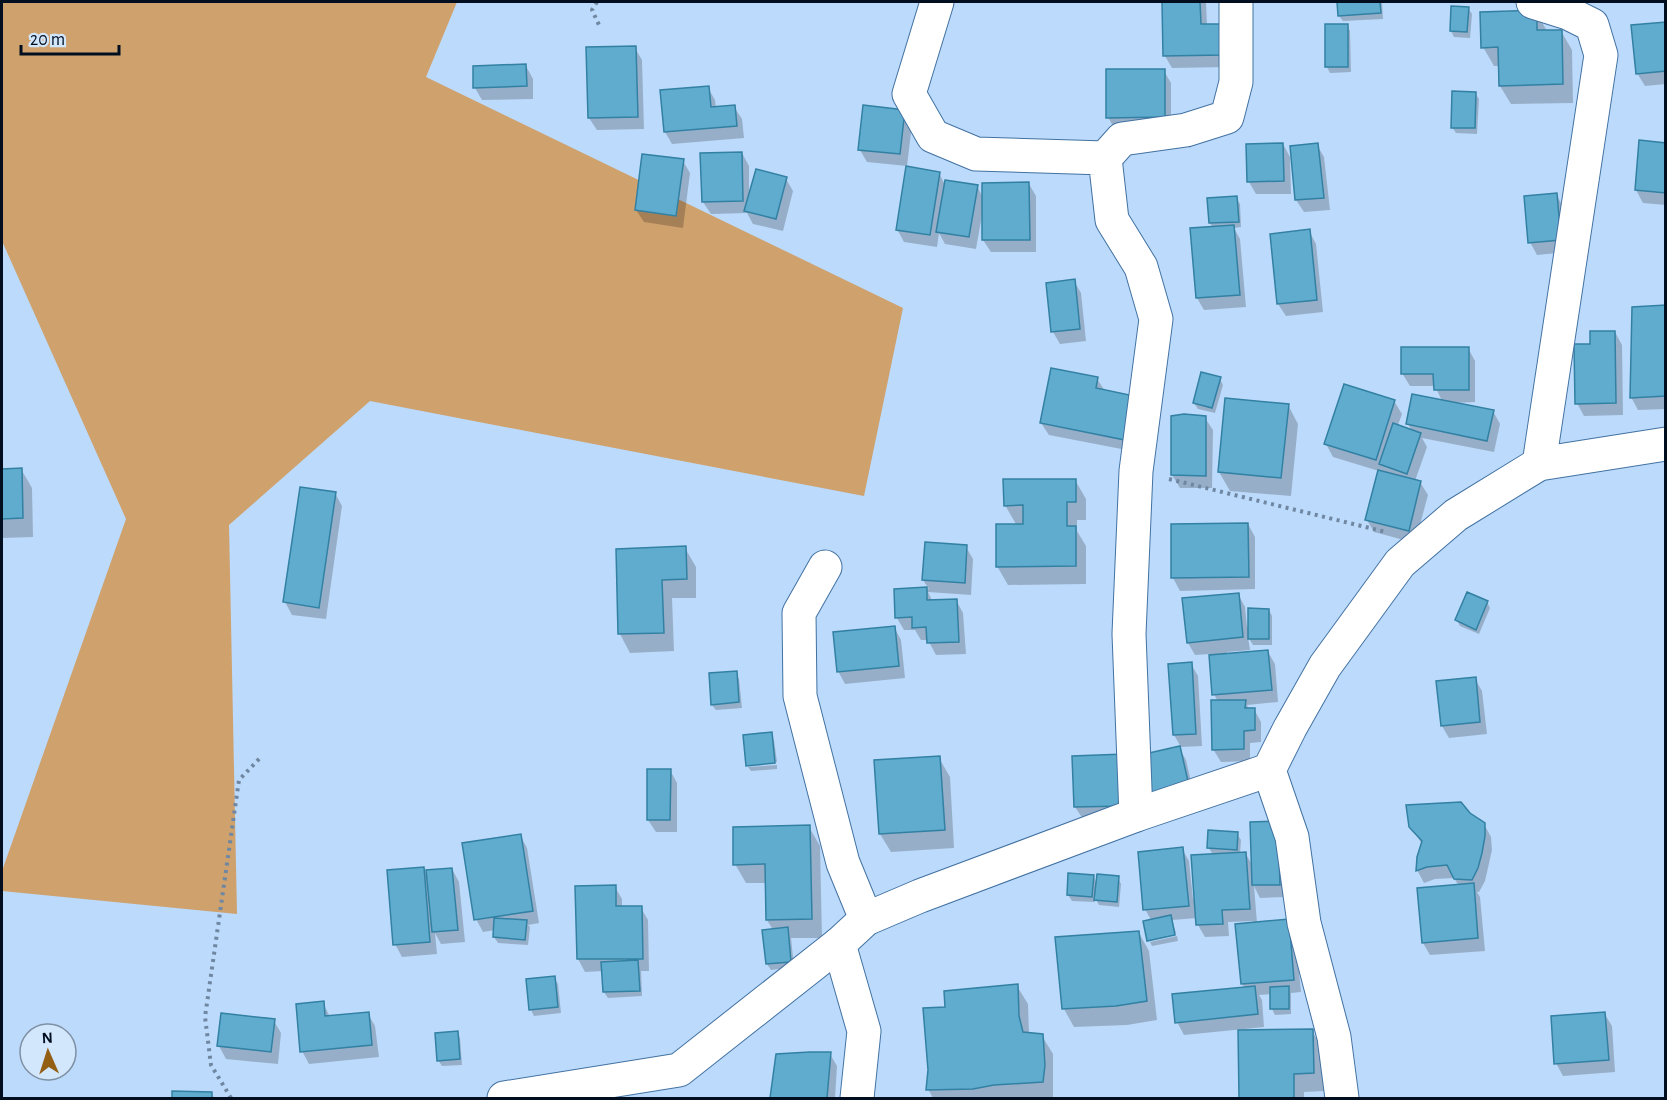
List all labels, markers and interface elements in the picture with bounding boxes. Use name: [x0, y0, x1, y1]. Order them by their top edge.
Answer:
scale bar: [21, 18, 118, 56]
text: 20 m: [30, 31, 65, 49]
north arrow: [18, 1022, 78, 1082]
text: N: [41, 1030, 53, 1046]

